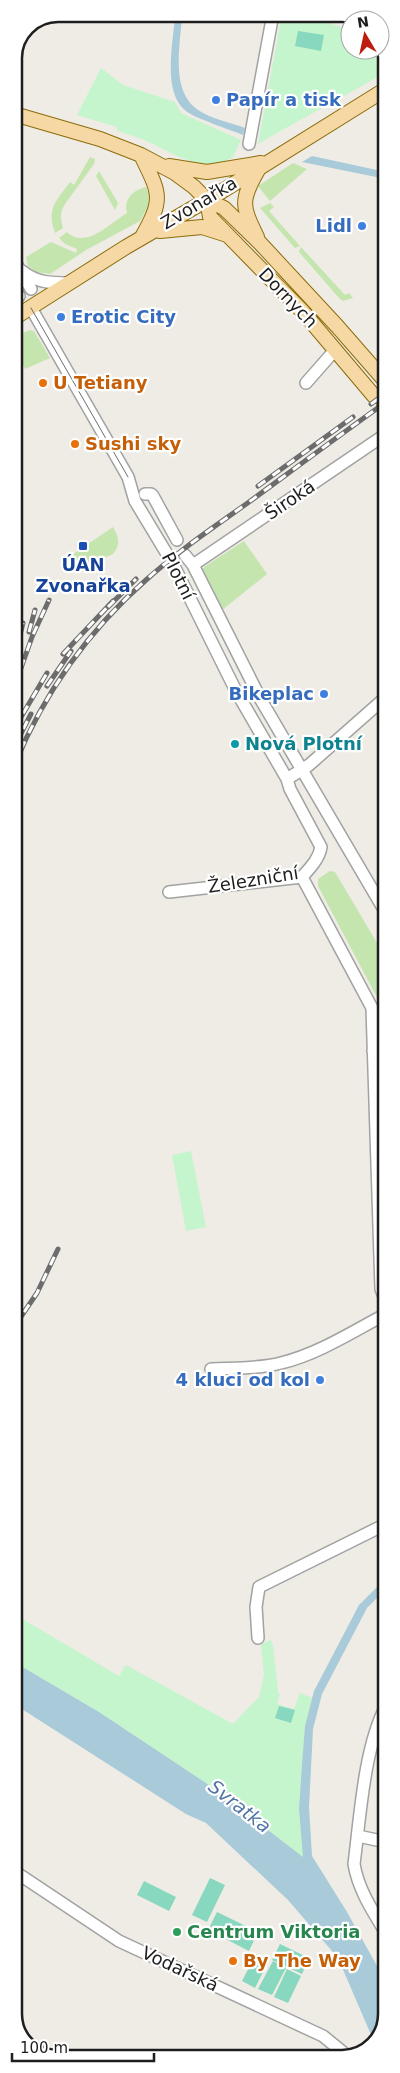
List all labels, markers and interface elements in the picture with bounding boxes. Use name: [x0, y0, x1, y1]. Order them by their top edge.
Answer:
north arrow: [340, 10, 390, 60]
text: N: [356, 13, 370, 31]
place label: Papír a tisk: [226, 89, 342, 110]
marker: Papír a tisk: [210, 94, 222, 106]
street label: Zvonařka: [157, 172, 241, 233]
place label: Lidl: [315, 215, 352, 236]
marker: Lidl: [356, 220, 368, 232]
street label: Dornych: [255, 263, 322, 332]
place label: Erotic City: [71, 306, 176, 327]
marker: Erotic City: [55, 311, 67, 323]
place label: U Tetiany: [53, 372, 148, 393]
marker: U Tetiany: [37, 377, 49, 389]
place label: Sushi sky: [85, 433, 181, 454]
marker: Sushi sky: [69, 438, 81, 450]
street label: Široká: [261, 475, 319, 524]
marker: ÚAN Zvonařka: [77, 540, 89, 552]
street label: Plotní: [158, 549, 200, 604]
place label: ÚAN Zvonařka: [35, 554, 131, 596]
place label: Bikeplac: [229, 683, 314, 704]
marker: Bikeplac: [318, 688, 330, 700]
place label: Nová Plotní: [245, 733, 363, 754]
marker: Nová Plotní: [229, 738, 241, 750]
street label: Železniční: [206, 862, 301, 897]
place label: 4 kluci od kol: [176, 1369, 310, 1390]
marker: 4 kluci od kol: [314, 1374, 326, 1386]
water label: Svratka: [205, 1775, 275, 1837]
place label: Centrum Viktoria: [187, 1921, 360, 1942]
marker: Centrum Viktoria: [171, 1926, 183, 1938]
street label: Vodařská: [138, 1942, 222, 1995]
place label: By The Way: [243, 1950, 361, 1971]
marker: By The Way: [227, 1955, 239, 1967]
scale bar: [12, 2030, 155, 2062]
text: 100 m: [20, 2039, 68, 2057]

